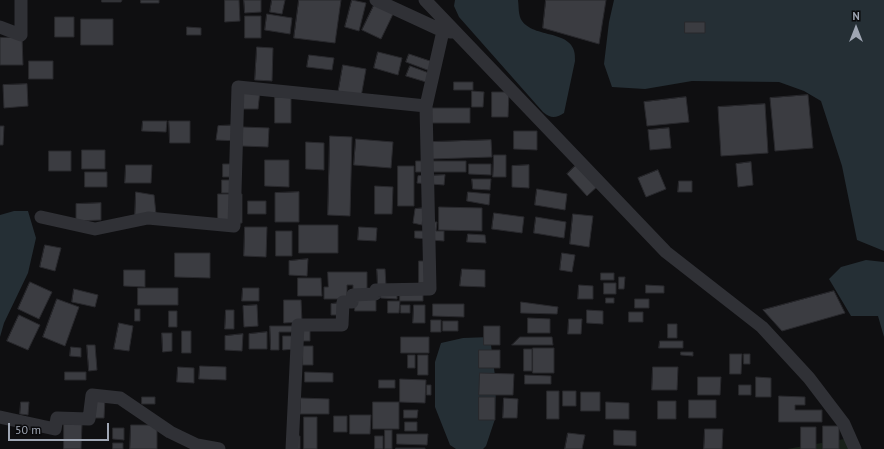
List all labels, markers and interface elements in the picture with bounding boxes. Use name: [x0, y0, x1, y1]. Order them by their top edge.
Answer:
north arrow: [836, 8, 876, 48]
text: N: [852, 9, 860, 23]
scale bar: [10, 415, 111, 441]
text: 50 m: [15, 422, 41, 437]

